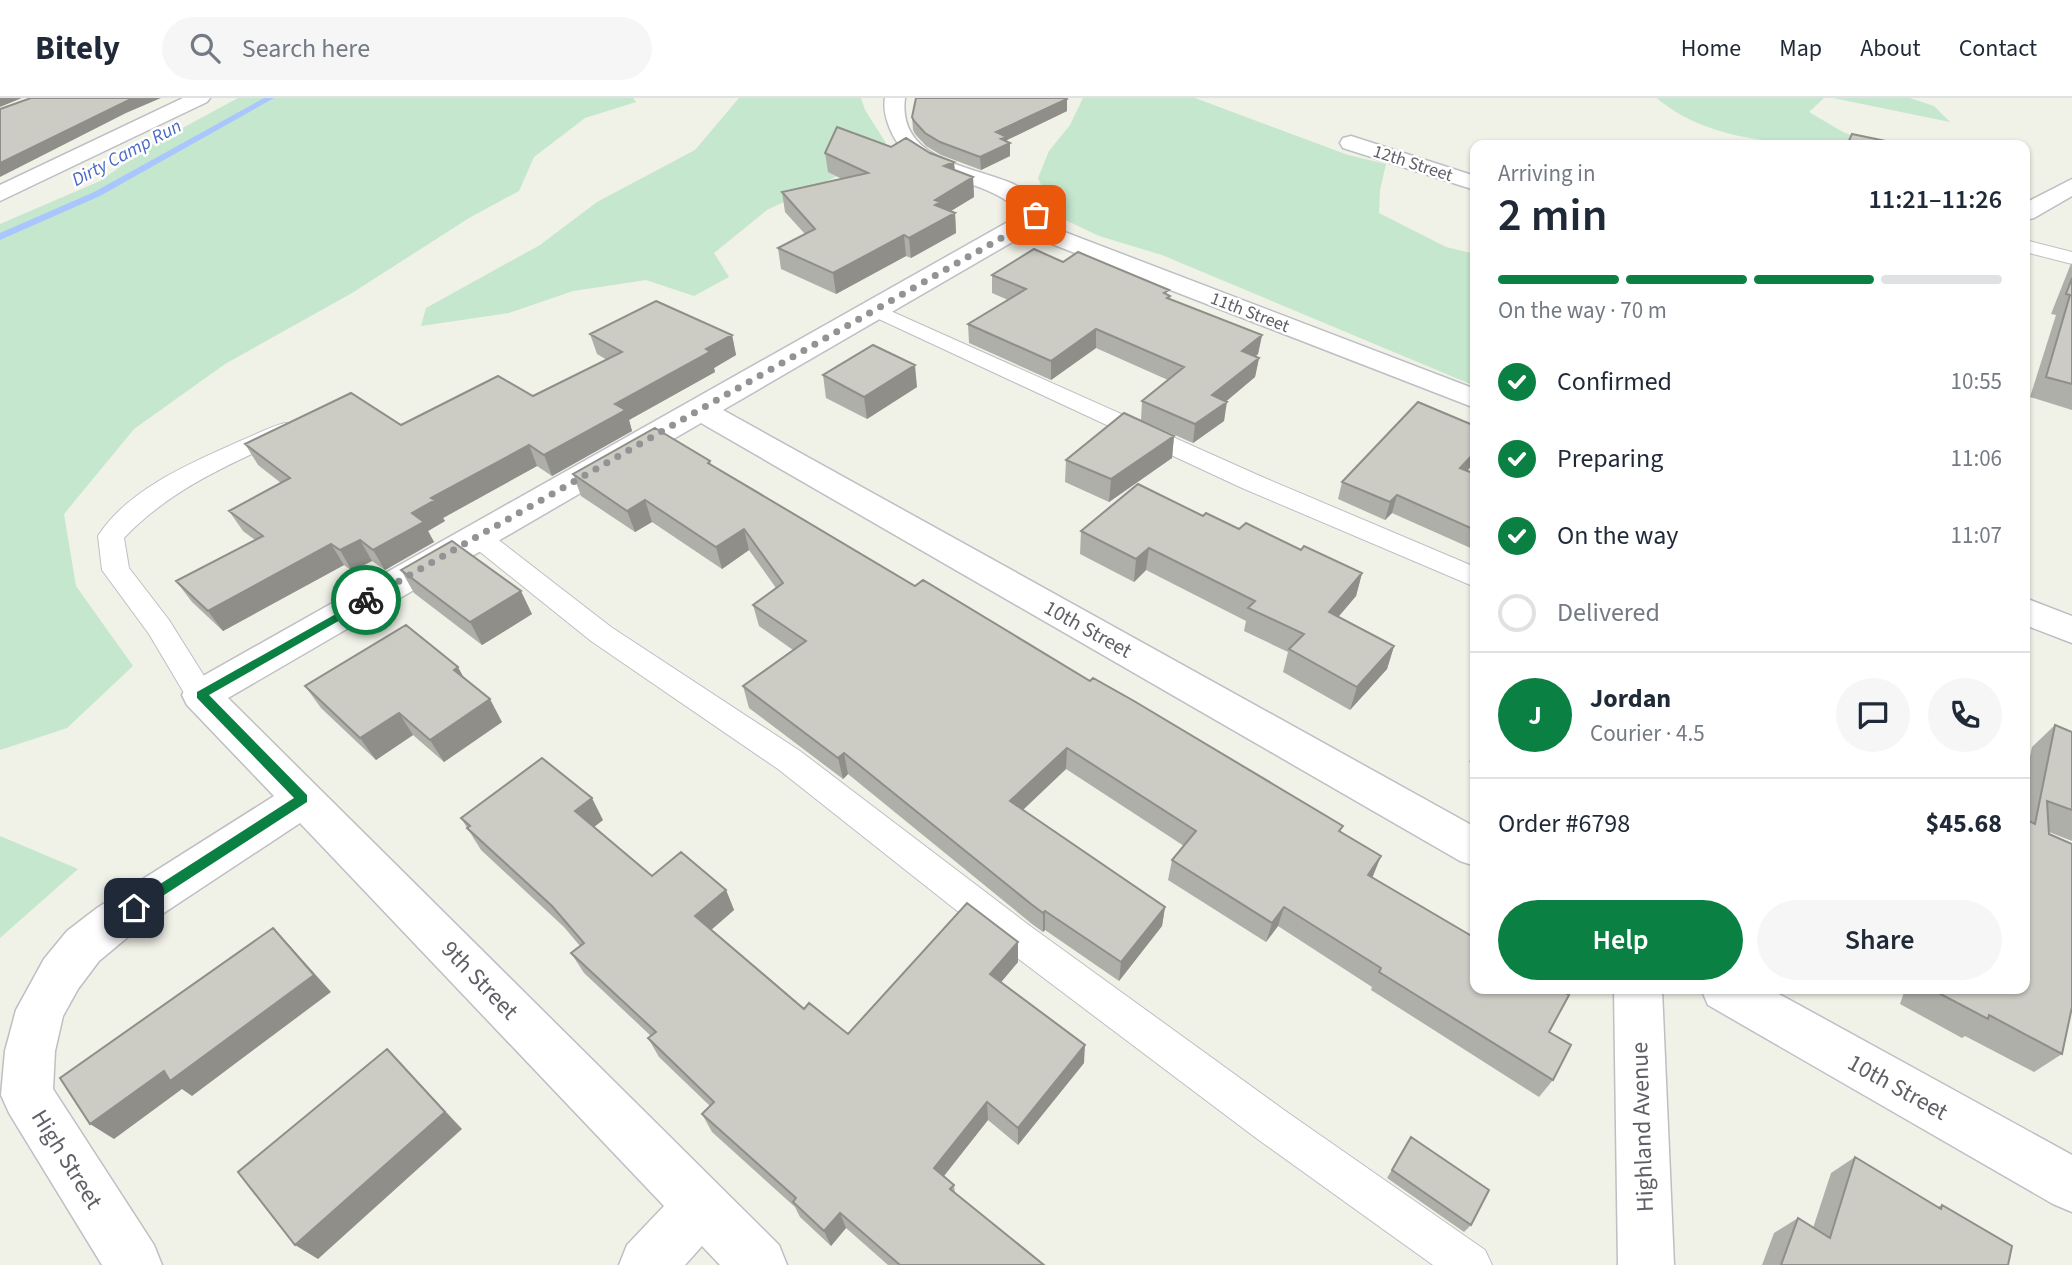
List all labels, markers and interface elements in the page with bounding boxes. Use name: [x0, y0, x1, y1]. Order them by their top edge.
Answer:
search box: [162, 17, 652, 80]
text: Bitely: [35, 25, 120, 72]
icon: search: [186, 29, 224, 67]
text: Search here: [242, 30, 370, 67]
text: Home: [1681, 31, 1741, 66]
text: Map: [1779, 31, 1822, 66]
text: About: [1860, 31, 1921, 66]
text: Contact: [1959, 31, 2037, 66]
water label: Dirty Camp Run: [67, 113, 186, 194]
street label: 12th Street: [1370, 139, 1456, 188]
text: Arriving in: [1498, 157, 1596, 190]
text: 11:21–11:26: [1869, 181, 2002, 218]
text: 2 min: [1498, 183, 1607, 248]
pin: [1006, 185, 1066, 245]
icon: bag: [1017, 196, 1055, 234]
street label: 11th Street: [1207, 286, 1293, 339]
text: On the way · 70 m: [1498, 294, 1667, 327]
icon: check: [1498, 363, 1536, 401]
text: Confirmed: [1557, 363, 1672, 400]
text: 10:55: [1951, 365, 2002, 398]
icon: check: [1498, 440, 1536, 478]
text: Preparing: [1557, 440, 1663, 477]
text: 11:06: [1951, 442, 2002, 475]
icon: check: [1498, 517, 1536, 555]
text: On the way: [1557, 517, 1678, 554]
text: 11:07: [1951, 519, 2002, 552]
courier: [331, 565, 401, 635]
icon: bike: [347, 581, 385, 619]
street label: 10th Street: [1039, 593, 1137, 665]
text: Delivered: [1557, 594, 1660, 631]
button: chat: [1836, 678, 1910, 752]
button: phone: [1928, 678, 2002, 752]
text: Jordan: [1590, 680, 1671, 717]
text: J: [1528, 697, 1542, 734]
text: Courier · 4.5: [1590, 717, 1705, 750]
text: Order #6798: [1498, 805, 1630, 842]
text: $45.68: [1926, 805, 2002, 842]
pin: [104, 878, 164, 938]
icon: home: [115, 889, 153, 927]
button: Help: [1498, 900, 1743, 980]
button: Share: [1757, 900, 2002, 980]
street label: 9th Street: [433, 933, 526, 1028]
street label: Highland Avenue: [1622, 1041, 1663, 1213]
street label: 10th Street: [1841, 1045, 1954, 1129]
street label: High Street: [22, 1103, 111, 1216]

